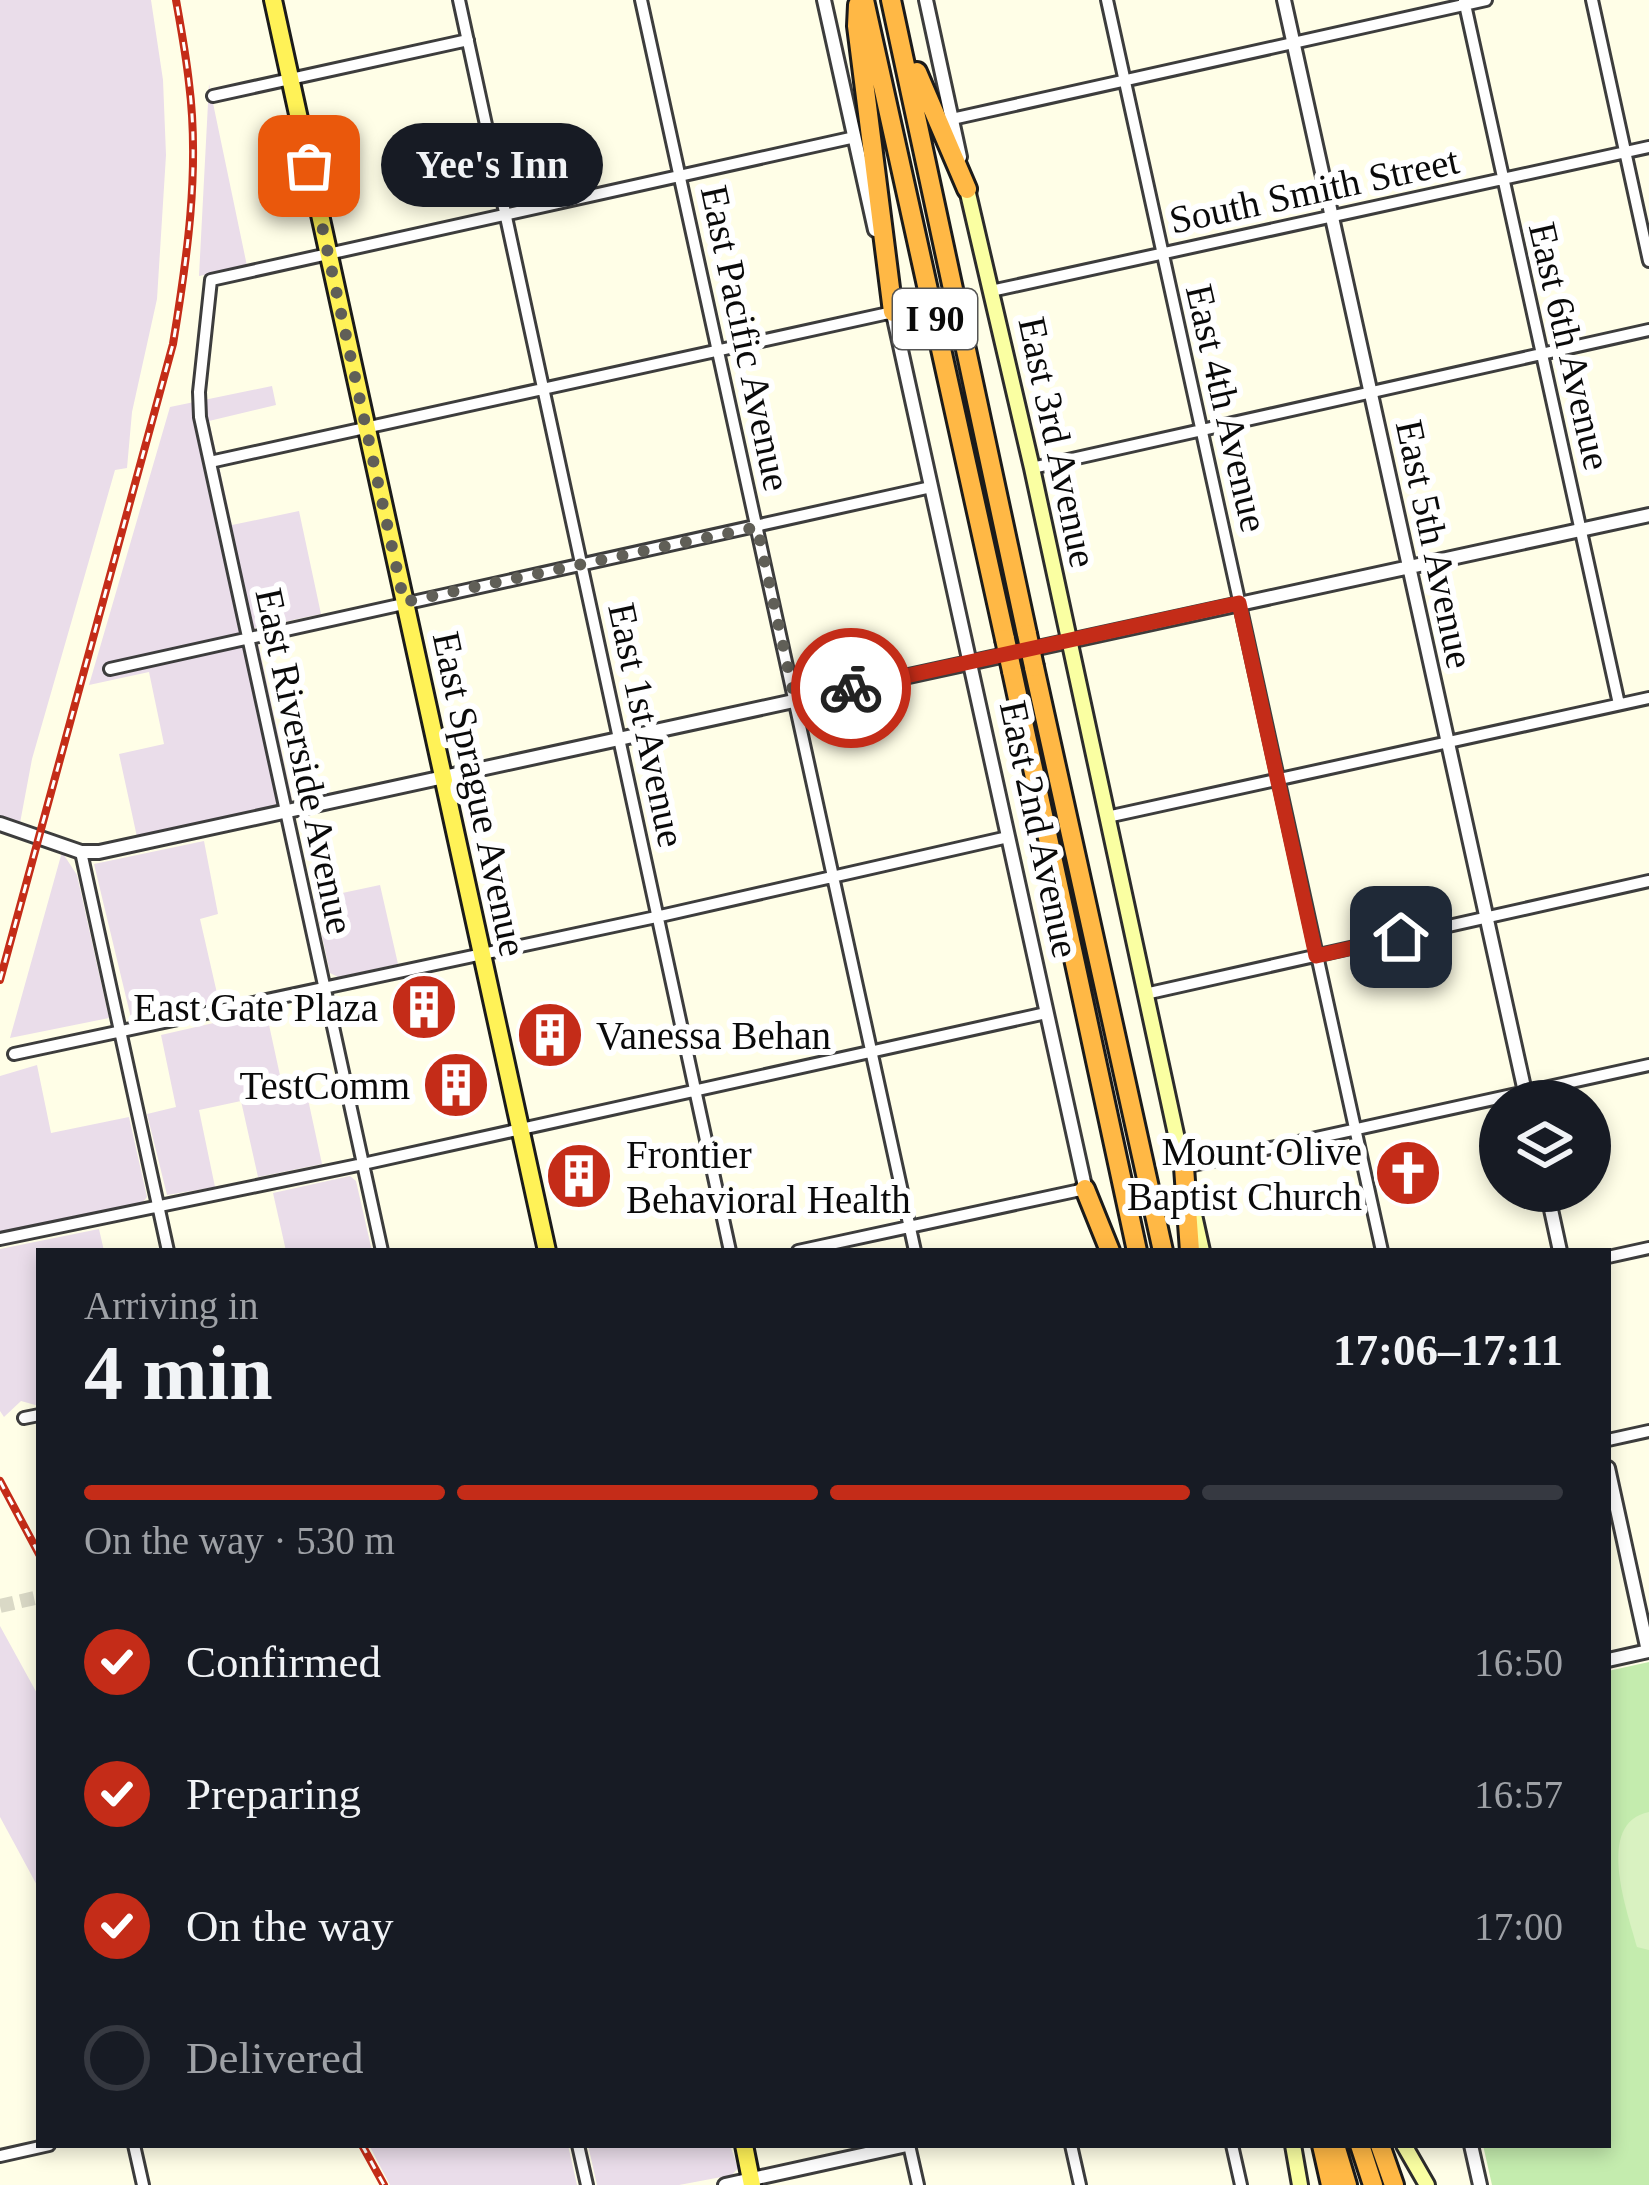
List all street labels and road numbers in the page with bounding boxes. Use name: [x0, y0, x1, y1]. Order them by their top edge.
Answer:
street label: South Smith Street: [1165, 138, 1463, 242]
street label: East Pacific Avenue: [693, 181, 799, 495]
street label: East 6th Avenue: [1521, 218, 1619, 474]
street label: East 4th Avenue: [1178, 280, 1276, 536]
road number: I 90: [893, 289, 977, 349]
street label: East 3rd Avenue: [1010, 313, 1106, 571]
street label: East 5th Avenue: [1388, 416, 1482, 672]
street label: East Riverside Avenue: [247, 584, 363, 938]
street label: East 1st Avenue: [600, 599, 694, 851]
street label: East Sprague Avenue: [424, 628, 535, 960]
street label: East 2nd Avenue: [992, 697, 1088, 961]

